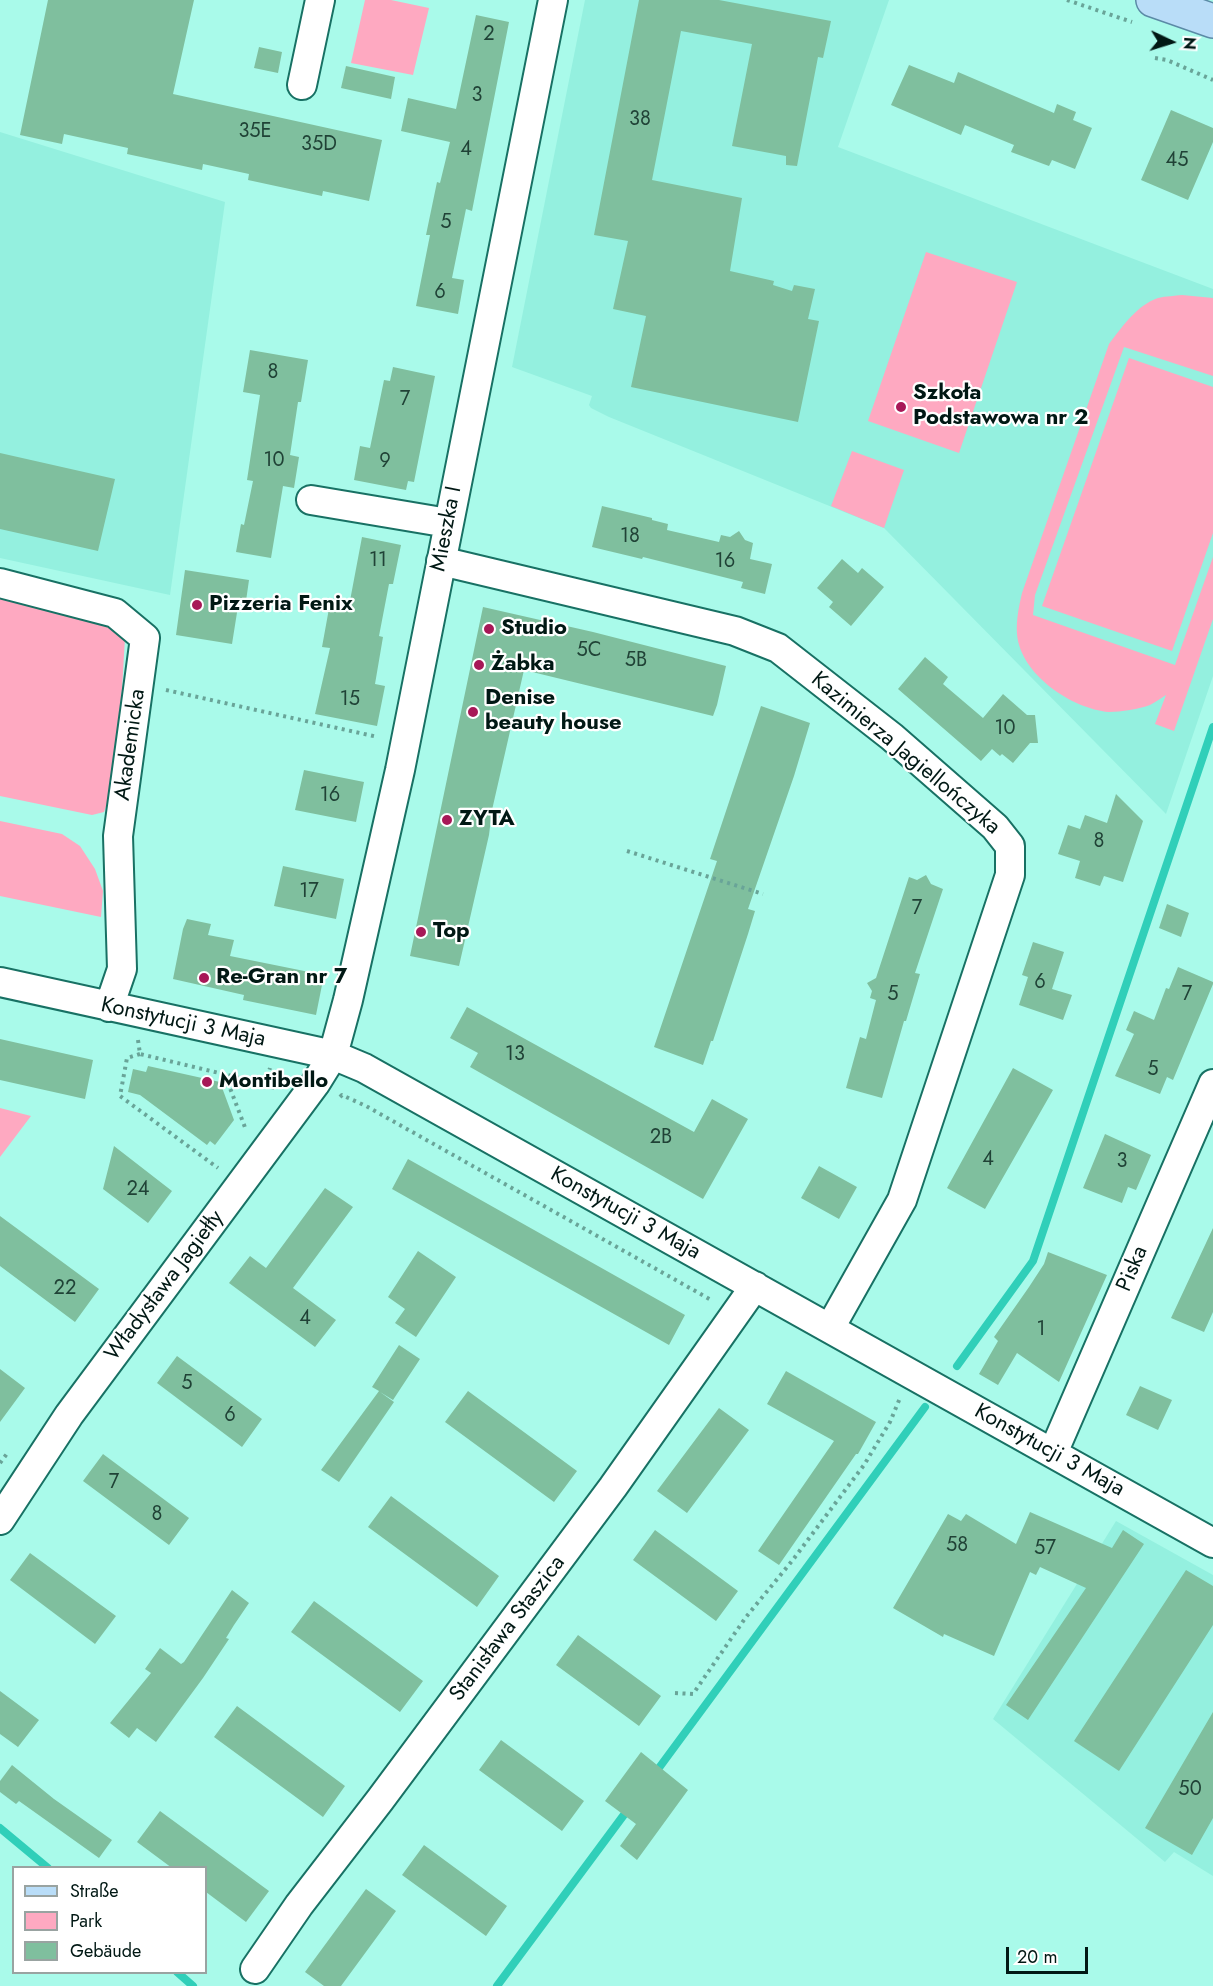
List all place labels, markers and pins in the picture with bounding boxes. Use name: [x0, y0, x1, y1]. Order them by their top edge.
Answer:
place label: Szkoła Podstawowa nr 2: [913, 381, 1088, 433]
marker: Szkoła Podstawowa nr 2: [894, 400, 908, 414]
place label: Pizzeria Fenix: [209, 592, 353, 618]
marker: Pizzeria Fenix: [190, 598, 204, 612]
place label: Studio: [501, 616, 567, 642]
marker: Studio: [482, 622, 496, 636]
place label: Żabka: [491, 652, 555, 678]
marker: Żabka: [472, 658, 486, 672]
place label: Denise beauty house: [485, 686, 622, 738]
marker: Denise beauty house: [466, 705, 480, 719]
place label: ZYTA: [459, 807, 515, 833]
marker: ZYTA: [440, 813, 454, 827]
place label: Top: [433, 919, 470, 945]
marker: Top: [414, 925, 428, 939]
place label: Re-Gran nr 7: [216, 965, 347, 991]
marker: Re-Gran nr 7: [197, 971, 211, 985]
place label: Montibello: [219, 1069, 328, 1095]
marker: Montibello: [200, 1075, 214, 1089]

